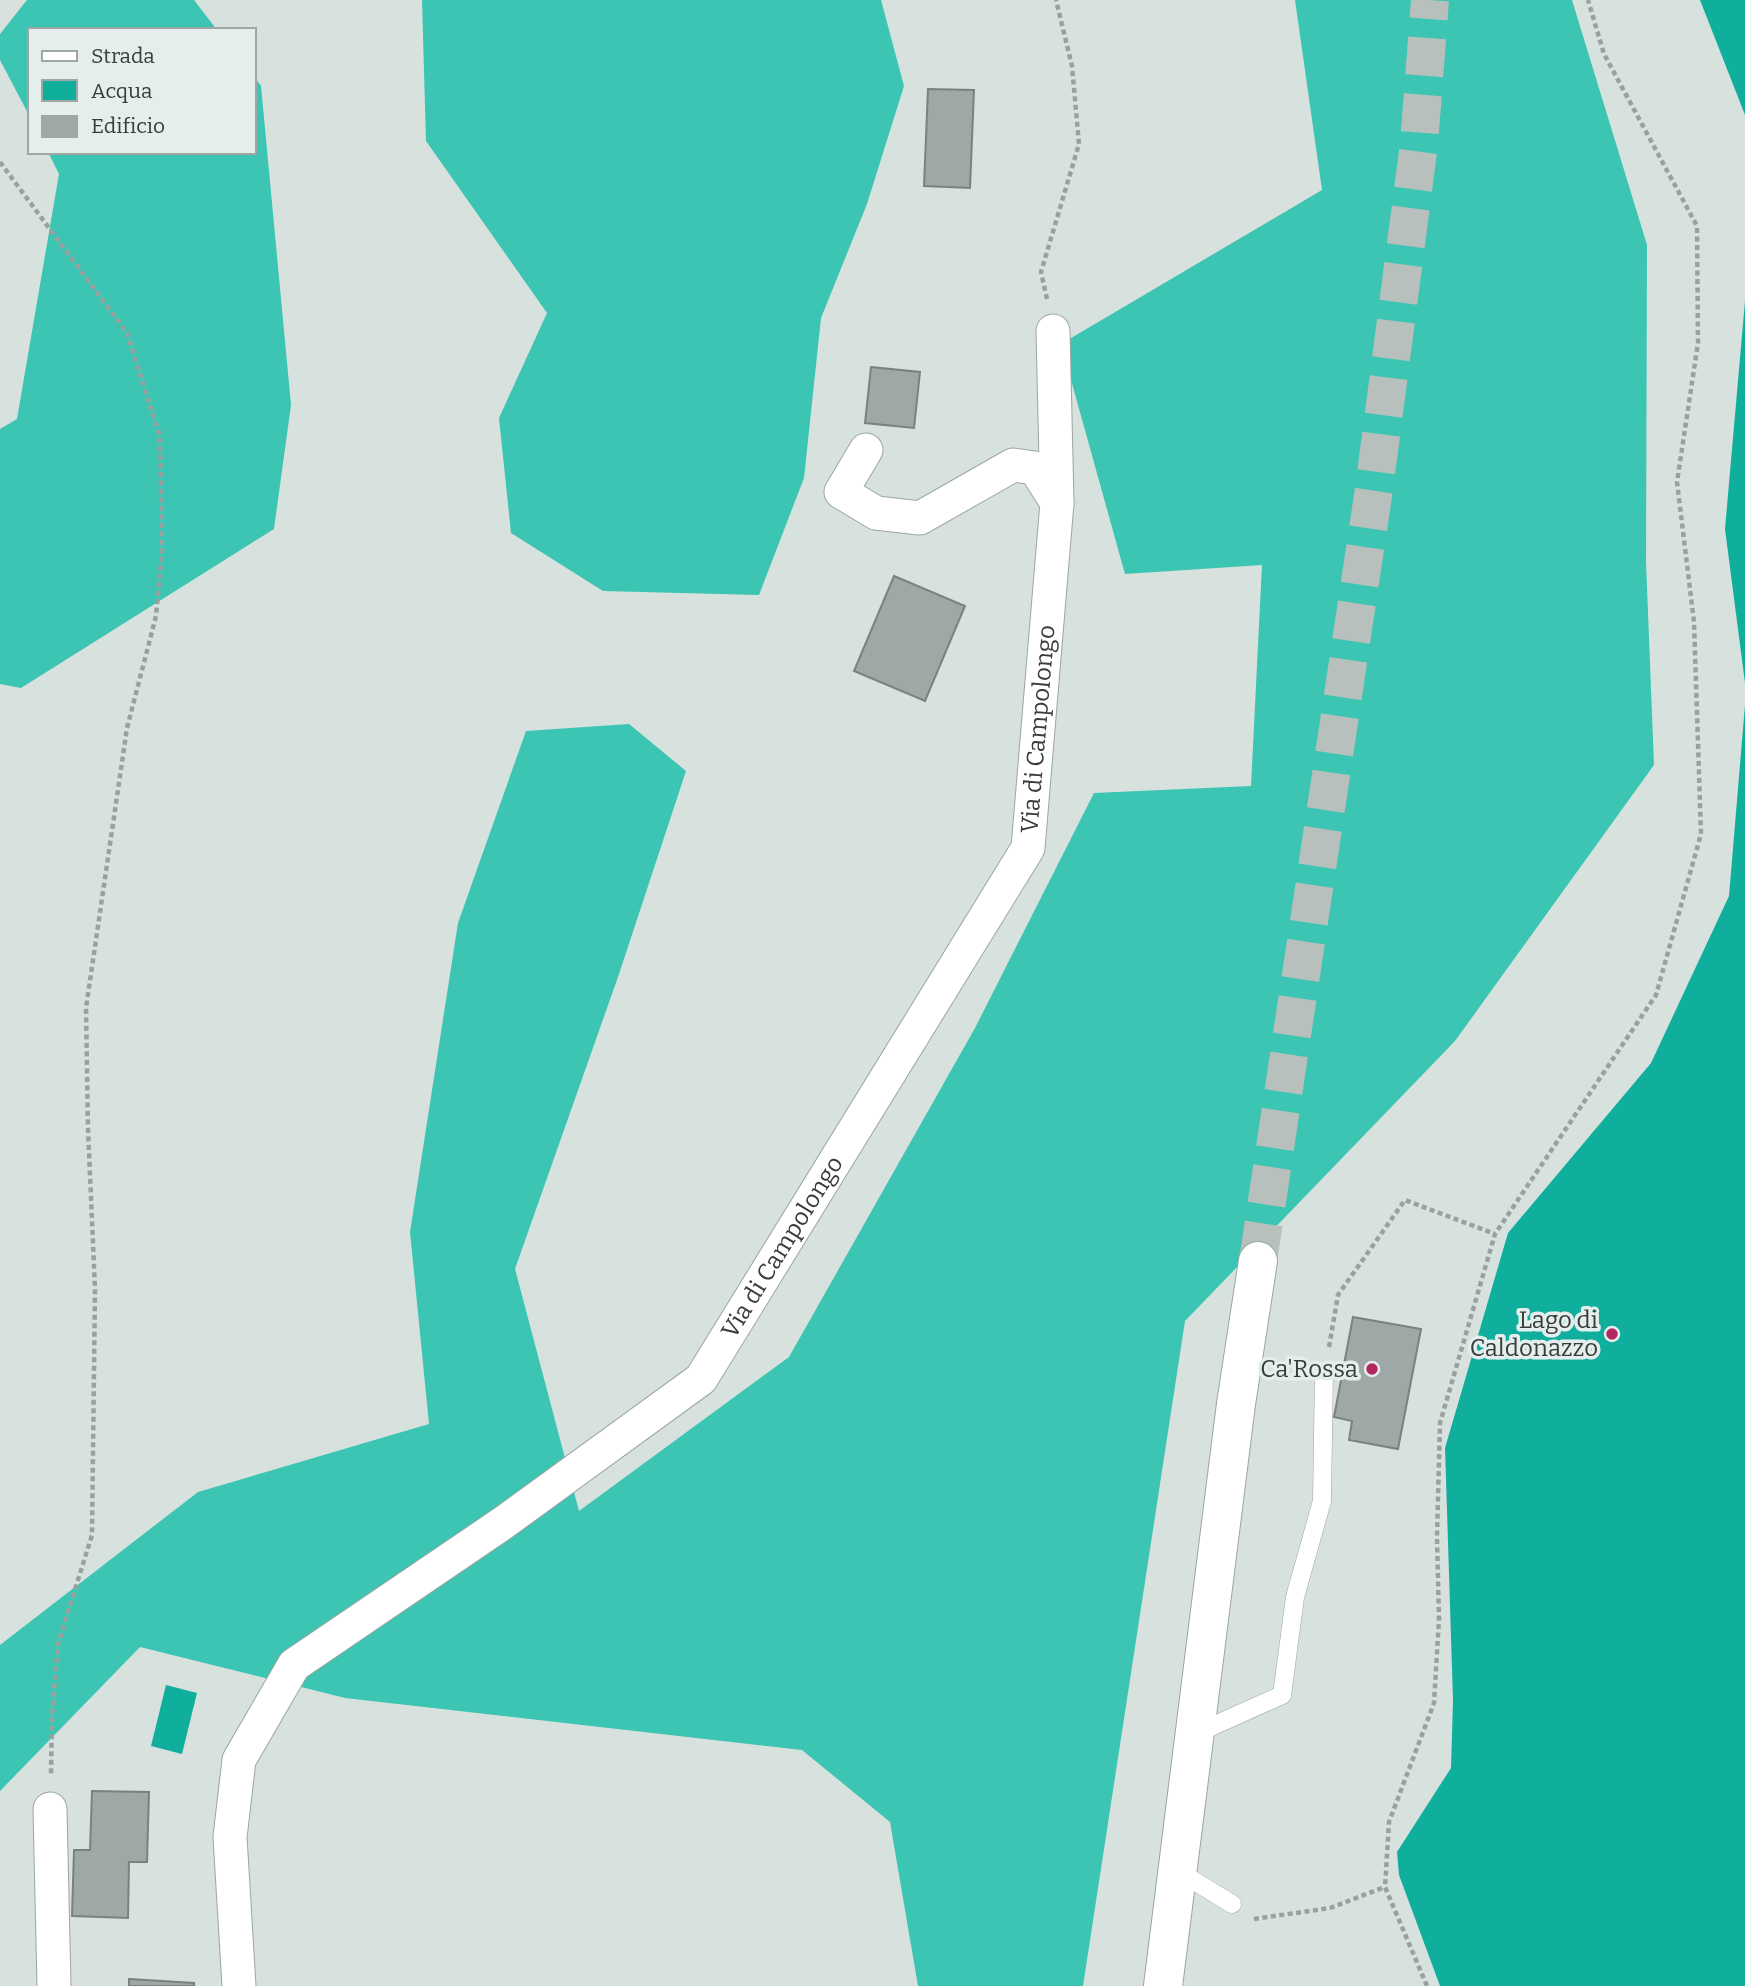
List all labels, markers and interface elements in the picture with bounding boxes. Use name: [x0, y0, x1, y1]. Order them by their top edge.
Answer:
legend: [28, 28, 256, 154]
text: Strada: [91, 43, 155, 69]
text: Acqua: [91, 78, 153, 104]
text: Edificio: [91, 113, 165, 139]
street label: Via di Campolongo: [1015, 624, 1061, 834]
street label: Via di Campolongo: [716, 1151, 849, 1343]
place label: Lago di Caldonazzo: [1470, 1306, 1598, 1362]
marker: Lago di Caldonazzo: [1604, 1326, 1620, 1342]
place label: Ca'Rossa: [1260, 1355, 1358, 1383]
marker: Ca'Rossa: [1364, 1361, 1380, 1377]

